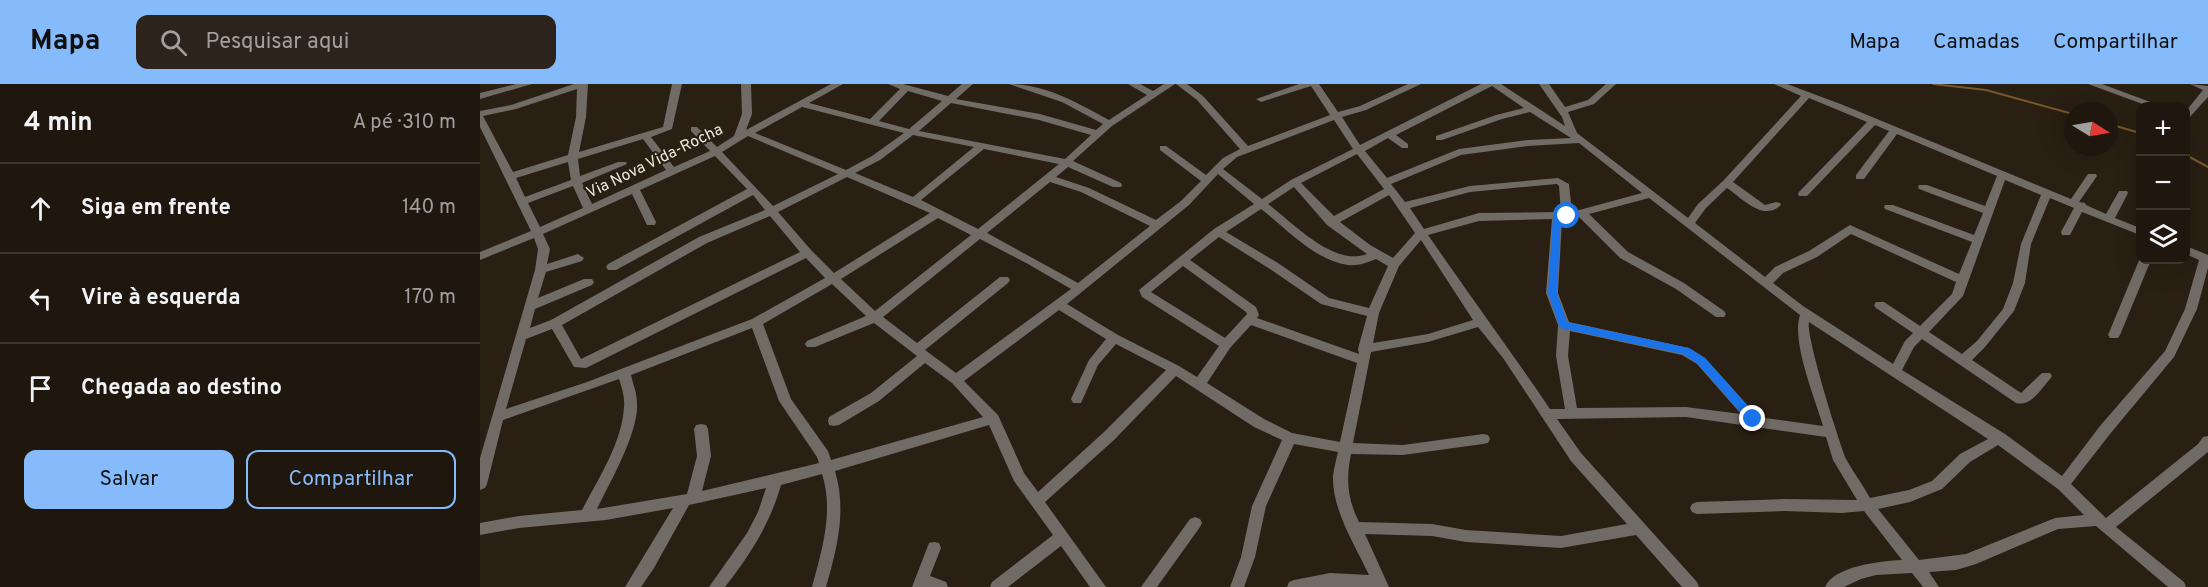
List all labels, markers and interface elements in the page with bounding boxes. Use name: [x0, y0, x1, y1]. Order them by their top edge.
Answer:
search box: [136, 15, 556, 69]
text: Mapa: [30, 24, 100, 60]
icon: search: [157, 26, 190, 59]
text: Pesquisar aqui: [205, 29, 349, 56]
text: Mapa: [1849, 29, 1900, 56]
text: Camadas: [1933, 29, 2020, 56]
text: Compartilhar: [2053, 29, 2178, 56]
north arrow: [2064, 102, 2118, 156]
map controls: [2136, 102, 2190, 264]
button: +: [2136, 102, 2190, 156]
text: 4 min: [24, 107, 93, 140]
text: A pé · 310 m: [353, 110, 456, 136]
street label: Via Nova Vida-Rocha: [583, 120, 726, 204]
button: −: [2136, 156, 2190, 210]
icon: ahead: [24, 192, 57, 225]
text: Siga em frente: [81, 195, 231, 222]
text: 140 m: [402, 195, 456, 221]
route start: [1553, 202, 1579, 228]
button: layers: [2136, 210, 2190, 264]
icon: left: [24, 282, 57, 315]
text: Vire à esquerda: [81, 285, 240, 312]
text: 170 m: [404, 285, 456, 311]
icon: arrive: [24, 372, 57, 405]
text: Chegada ao destino: [81, 375, 282, 402]
route end: [1739, 405, 1765, 431]
button: Salvar: [24, 450, 234, 509]
button: Compartilhar: [246, 450, 456, 509]

